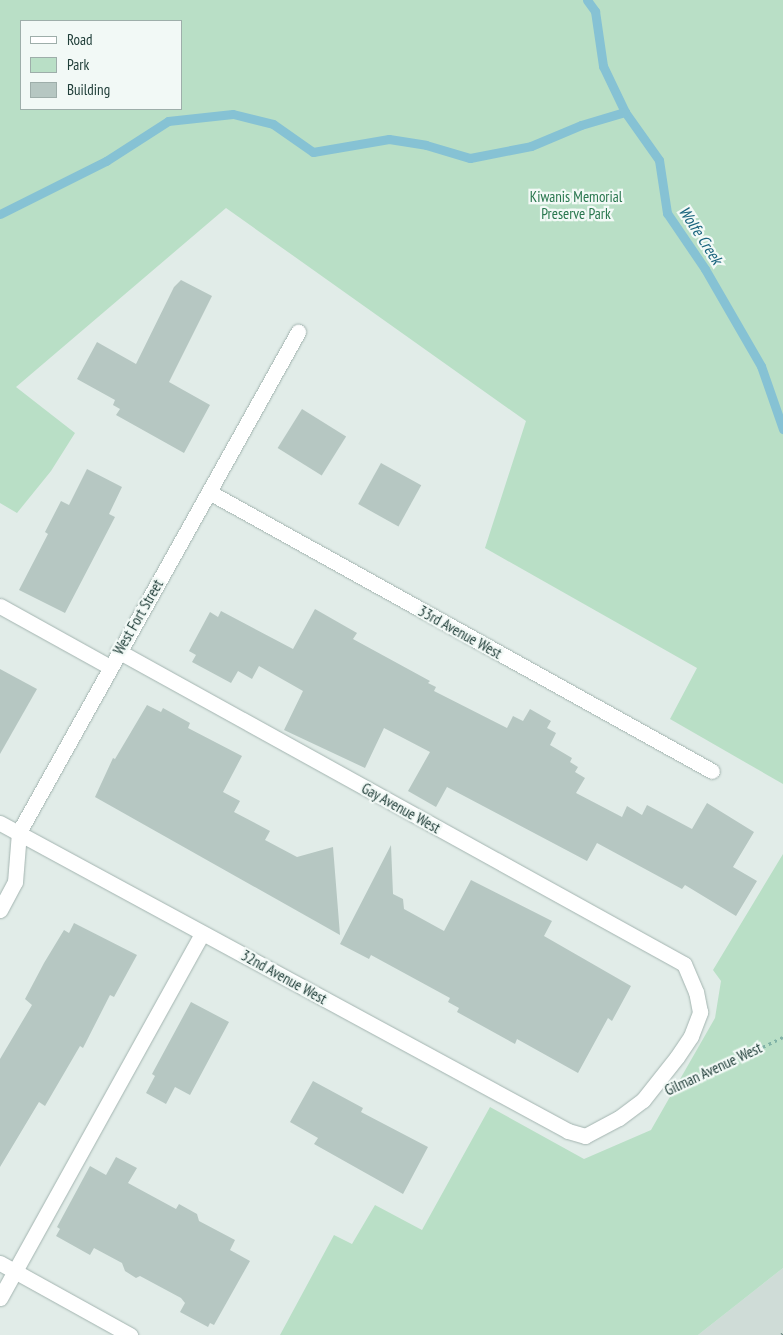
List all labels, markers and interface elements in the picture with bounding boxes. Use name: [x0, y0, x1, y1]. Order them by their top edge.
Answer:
legend: [20, 20, 182, 110]
text: Road: [67, 30, 93, 49]
text: Park: [67, 55, 89, 74]
text: Building: [67, 80, 110, 99]
park label: Kiwanis Memorial Preserve Park: [530, 187, 622, 222]
water label: Wolfe Creek: [675, 202, 727, 268]
street label: West Fort Street: [109, 576, 167, 658]
street label: 33rd Avenue West: [415, 602, 505, 662]
street label: Gay Avenue West: [358, 779, 444, 837]
street label: 32nd Avenue West: [238, 946, 330, 1008]
street label: Gilman Avenue West: [661, 1039, 765, 1099]

